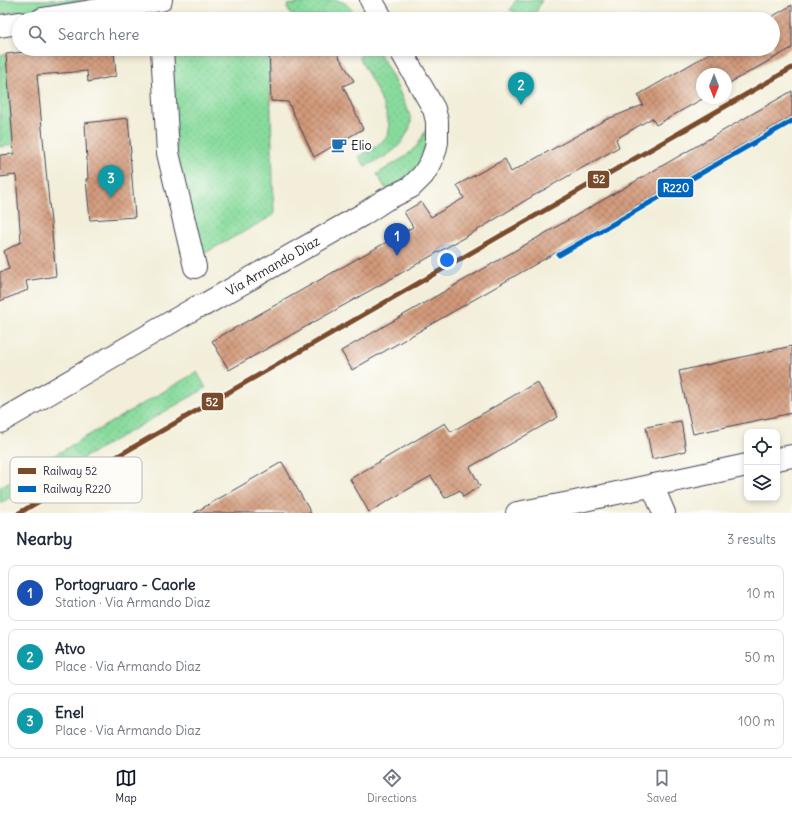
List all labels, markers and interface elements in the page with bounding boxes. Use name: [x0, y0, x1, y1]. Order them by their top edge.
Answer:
search box: [12, 12, 780, 56]
icon: search: [26, 23, 48, 45]
text: Search here: [58, 25, 139, 44]
north arrow: [696, 68, 732, 104]
pin: 2: [508, 72, 534, 105]
cafe icon: Elio: [330, 136, 348, 154]
place label: Elio: [351, 137, 372, 154]
pin: 3: [98, 165, 124, 198]
line badge: 52: [587, 170, 610, 189]
text: 52: [593, 172, 605, 186]
line badge: R220: [657, 178, 694, 198]
text: R220: [663, 181, 689, 195]
pin: 1: [384, 223, 410, 256]
street label: Via Armando Diaz: [223, 232, 323, 300]
your location: [437, 250, 457, 270]
line badge: 52: [201, 392, 224, 411]
text: 52: [206, 395, 218, 409]
map controls: [744, 429, 780, 501]
button: locate: [744, 429, 780, 465]
legend: [10, 457, 142, 503]
text: Railway 52: [43, 464, 97, 478]
button: layers: [744, 465, 780, 501]
text: Railway R220: [43, 482, 111, 496]
text: Nearby: [16, 528, 72, 550]
text: 3 results: [727, 531, 776, 548]
text: Portogruaro - Caorle: [55, 575, 196, 594]
text: 1: [27, 585, 33, 602]
text: 10 m: [747, 585, 775, 602]
text: Station · Via Armando Diaz: [55, 594, 210, 611]
text: Atvo: [55, 639, 85, 658]
text: 2: [26, 649, 34, 666]
text: 50 m: [744, 649, 775, 666]
text: Place · Via Armando Diaz: [55, 658, 201, 675]
text: Enel: [55, 703, 84, 722]
text: 3: [26, 713, 34, 730]
text: 100 m: [738, 713, 775, 730]
text: Place · Via Armando Diaz: [55, 722, 201, 739]
tab: Map: [115, 767, 137, 805]
tab: Directions: [367, 767, 417, 805]
tab: Saved: [647, 767, 677, 805]

